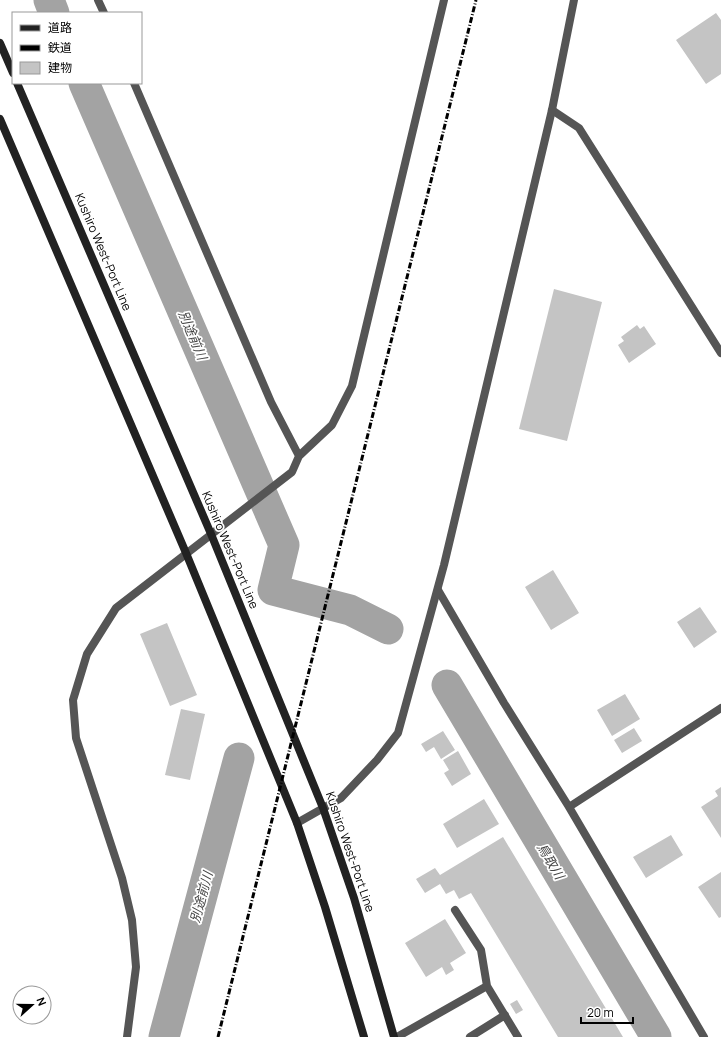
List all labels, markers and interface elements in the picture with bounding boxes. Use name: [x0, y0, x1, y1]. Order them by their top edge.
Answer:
legend: [12, 12, 142, 84]
text: 道路: [48, 19, 72, 36]
text: 鉄道: [48, 39, 72, 56]
text: 建物: [48, 59, 72, 76]
street label: Kushiro West-Port Line: [71, 190, 136, 313]
water label: 別途前川: [175, 308, 212, 364]
street label: Kushiro West-Port Line: [198, 488, 263, 611]
street label: Kushiro West-Port Line: [322, 789, 379, 914]
water label: 鳥取川: [533, 840, 570, 884]
water label: 別途前川: [186, 868, 217, 924]
north arrow: [12, 985, 52, 1025]
text: N: [33, 995, 50, 1008]
scale bar: [581, 999, 633, 1025]
text: 20 m: [587, 1004, 614, 1021]

